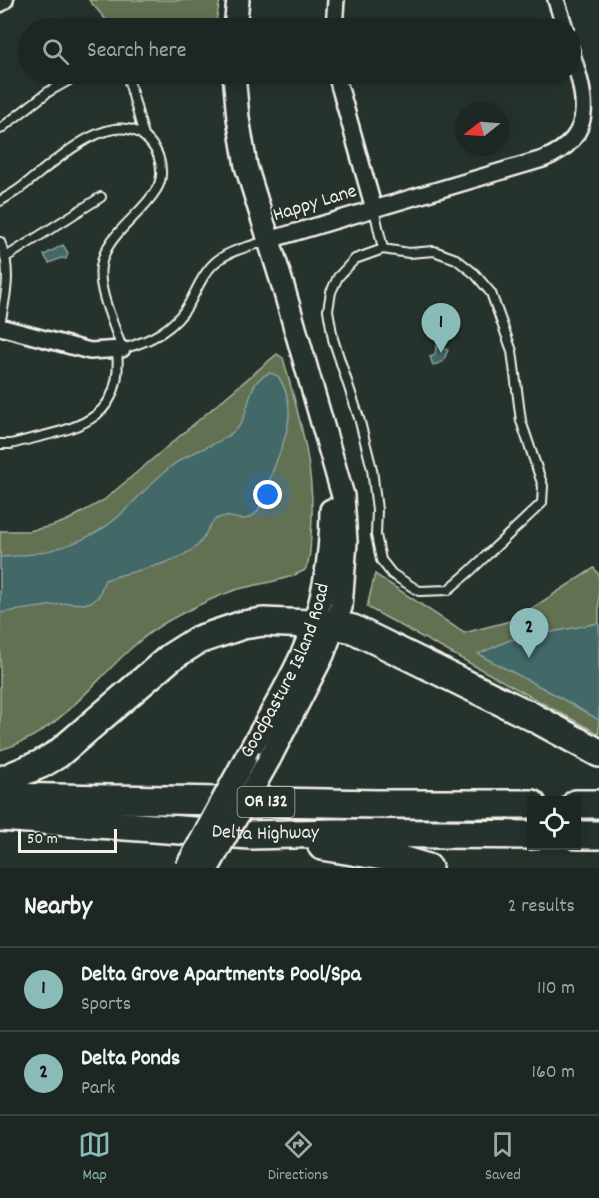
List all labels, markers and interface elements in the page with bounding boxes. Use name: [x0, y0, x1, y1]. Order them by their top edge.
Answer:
search box: [18, 18, 581, 84]
icon: search: [39, 35, 72, 68]
text: Search here: [87, 36, 186, 67]
north arrow: [455, 102, 509, 156]
street label: Happy Lane: [270, 178, 361, 230]
pin: 1: [422, 304, 460, 353]
your location: [253, 480, 282, 509]
street label: Goodpasture Island Road: [234, 581, 338, 764]
pin: 2: [510, 608, 548, 658]
road number: OR 132: [238, 787, 294, 817]
map controls: [527, 796, 581, 850]
button: locate: [527, 796, 581, 850]
street label: Delta Highway: [211, 818, 320, 849]
scale bar: [18, 826, 117, 854]
text: 50 m: [27, 828, 58, 851]
text: Nearby: [24, 889, 92, 926]
text: 2 results: [508, 893, 575, 921]
text: Delta Grove Apartments Pool/Spa: [81, 960, 361, 991]
text: 1: [41, 975, 46, 1003]
text: 110 m: [537, 975, 575, 1003]
text: Sports: [81, 991, 131, 1019]
text: Delta Ponds: [81, 1044, 180, 1075]
text: 2: [39, 1059, 48, 1087]
text: 160 m: [532, 1059, 575, 1087]
text: Park: [81, 1075, 115, 1103]
tab: Map: [78, 1128, 111, 1187]
tab: Directions: [268, 1128, 328, 1187]
tab: Saved: [485, 1128, 521, 1187]

